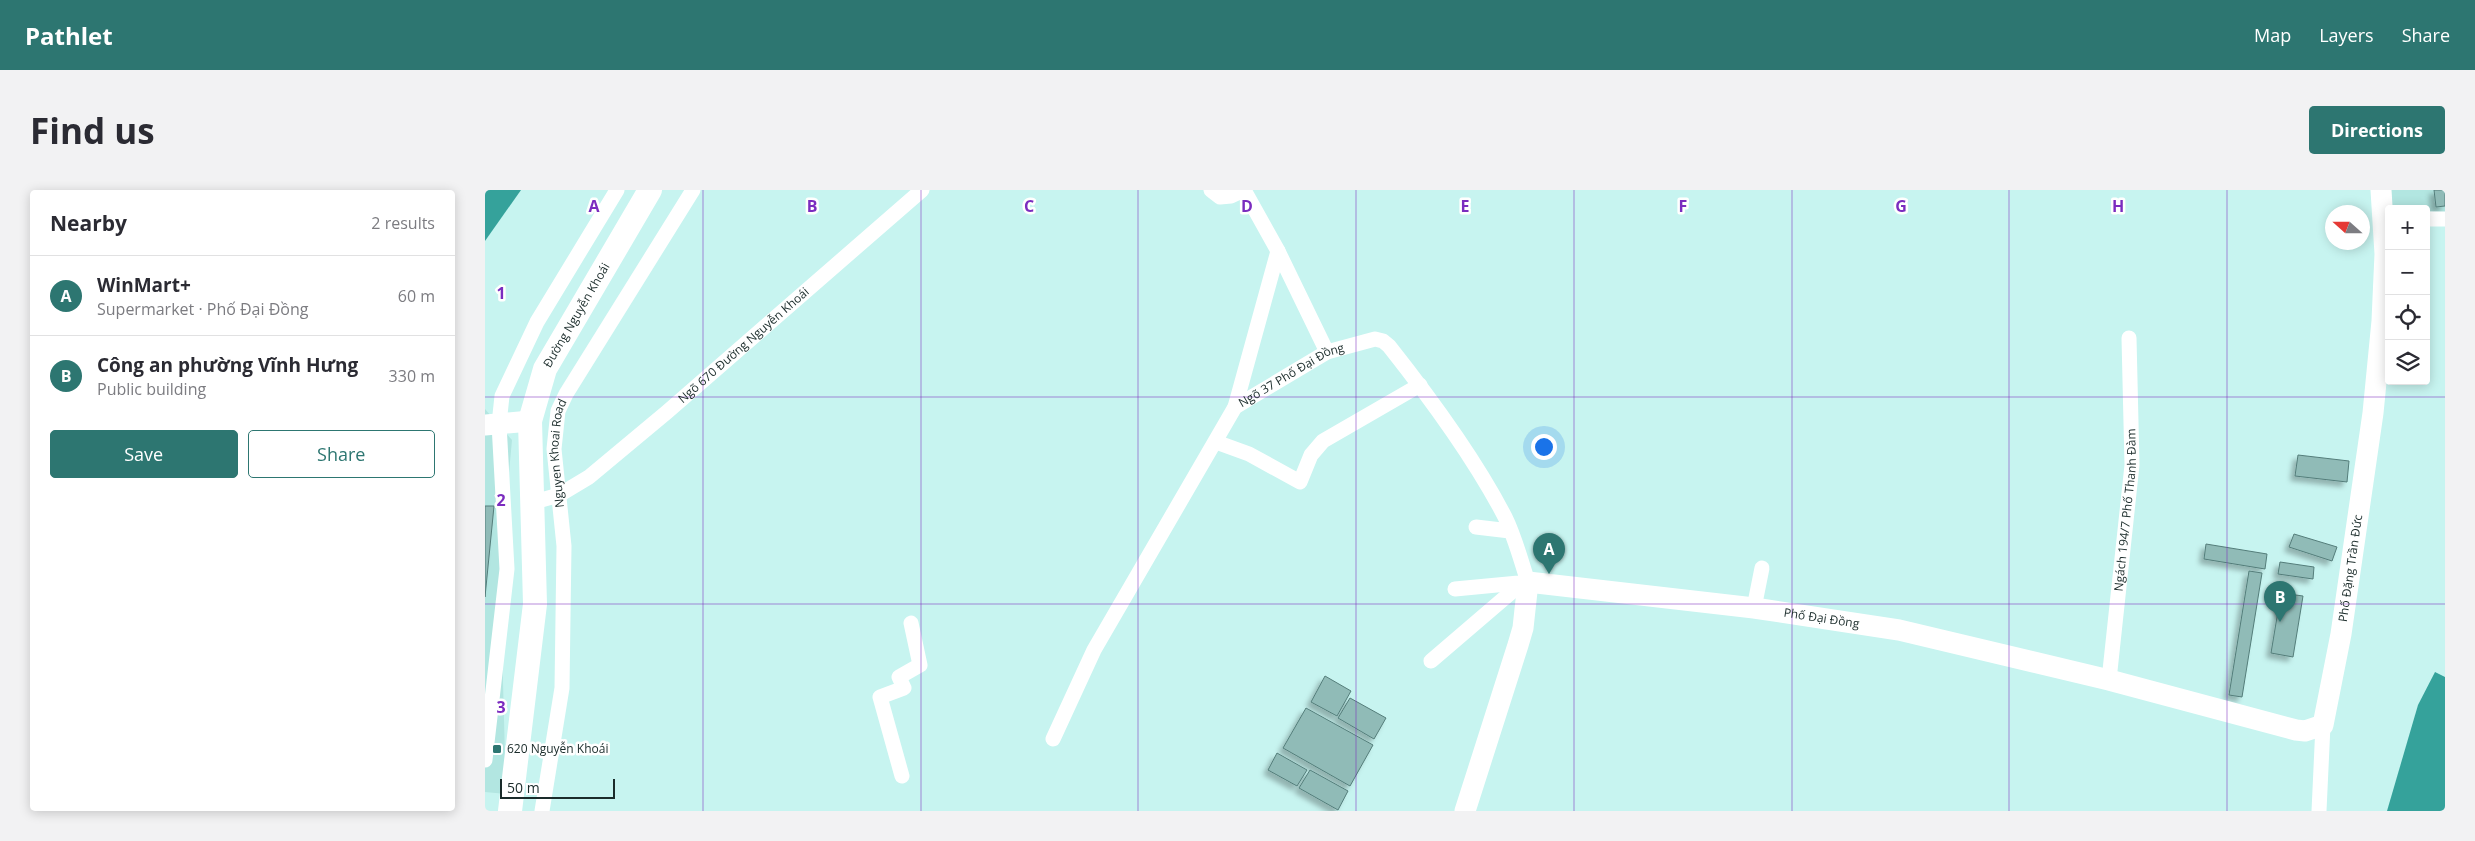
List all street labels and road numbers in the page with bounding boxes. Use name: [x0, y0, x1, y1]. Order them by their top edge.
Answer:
street label: Đường Nguyễn Khoái: [539, 259, 613, 371]
street label: Ngõ 670 Đường Nguyễn Khoái: [674, 283, 812, 407]
street label: Ngõ 37 Phố Đại Đồng: [1235, 339, 1346, 411]
street label: Nguyen Khoai Road: [545, 396, 571, 509]
street label: Ngách 194/7 Phố Thanh Đàm: [2110, 428, 2140, 592]
street label: Phố Đặng Trần Đức: [2334, 513, 2366, 623]
street label: Phố Đại Đồng: [1783, 604, 1861, 632]

